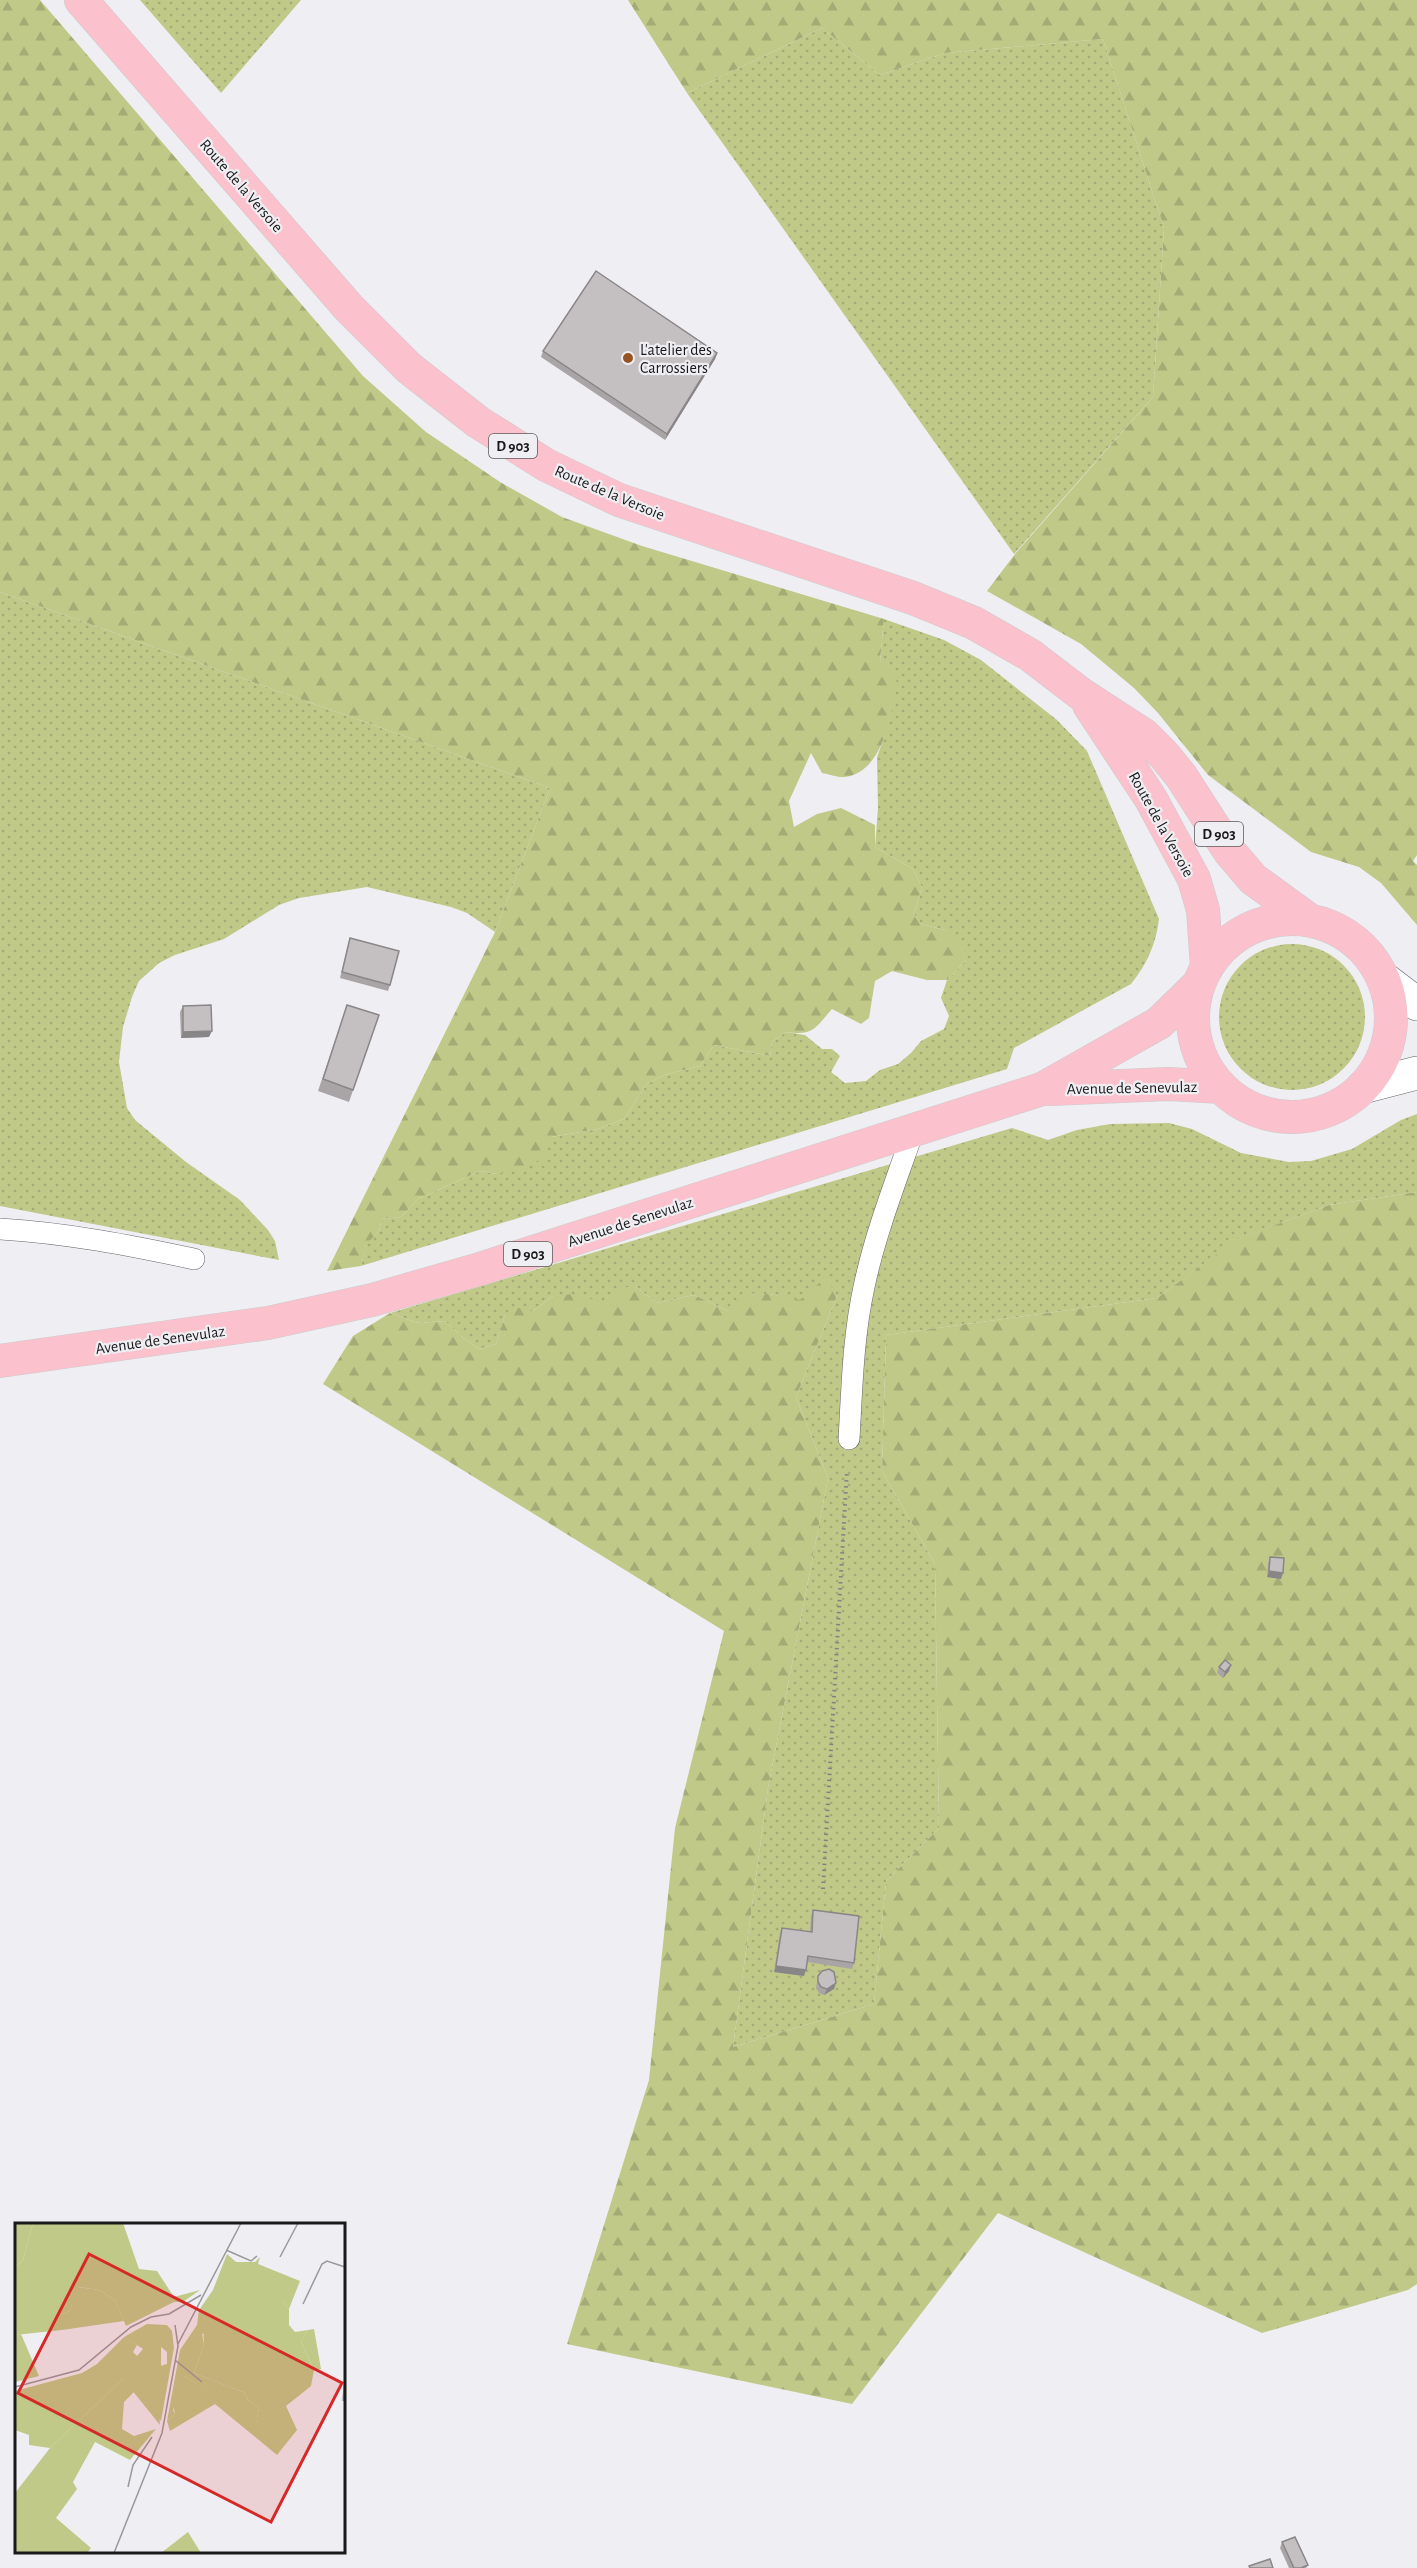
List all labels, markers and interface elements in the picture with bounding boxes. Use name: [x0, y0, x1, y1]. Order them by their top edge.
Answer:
street label: Route de la Versoie: [197, 136, 286, 235]
place label: L'atelier des Carrossiers: [640, 342, 712, 376]
marker: L'atelier des Carrossiers: [621, 351, 635, 365]
road number: D 903: [489, 434, 537, 458]
street label: Route de la Versoie: [552, 463, 667, 523]
street label: Route de la Versoie: [1126, 769, 1197, 880]
road number: D 903: [1195, 822, 1243, 846]
street label: Avenue de Senevulaz: [1067, 1079, 1198, 1097]
street label: Avenue de Senevulaz: [566, 1194, 695, 1250]
road number: D 903: [504, 1242, 552, 1266]
street label: Avenue de Senevulaz: [94, 1323, 226, 1357]
inset map: [15, 2223, 345, 2553]

